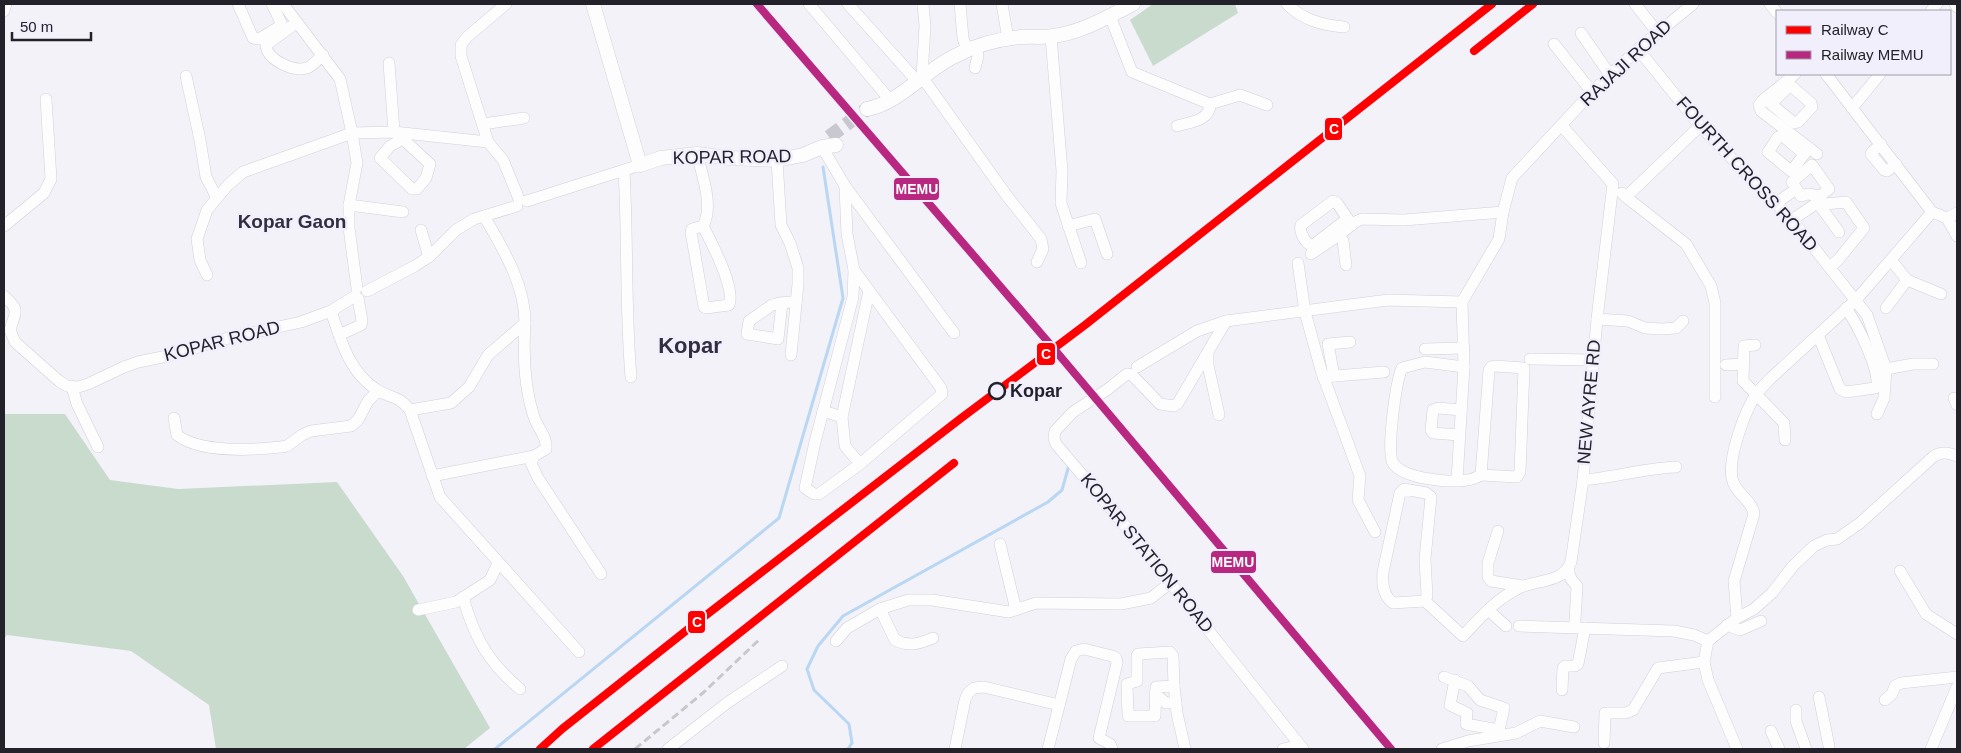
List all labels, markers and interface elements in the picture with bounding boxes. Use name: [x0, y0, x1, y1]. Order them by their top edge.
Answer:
scale bar: [12, 10, 91, 42]
legend: [1776, 10, 1951, 75]
street label: RAJAJI ROAD: [1576, 16, 1676, 110]
text: 50 m: [20, 18, 53, 35]
text: Railway C: [1821, 21, 1889, 38]
text: Railway MEMU: [1821, 46, 1924, 63]
street label: FOURTH CROSS ROAD: [1672, 93, 1822, 255]
line badge: C: [1324, 117, 1343, 141]
text: C: [1329, 121, 1339, 137]
street label: KOPAR ROAD: [672, 146, 792, 168]
line badge: MEMU: [893, 177, 940, 201]
text: MEMU: [896, 181, 938, 197]
district label: Kopar Gaon: [238, 211, 346, 232]
street label: KOPAR ROAD: [162, 317, 282, 365]
district label: Kopar: [658, 333, 722, 358]
street label: NEW AYRE RD: [1574, 339, 1604, 465]
line badge: C: [1036, 342, 1056, 366]
text: C: [1041, 346, 1051, 362]
place label: Kopar: [1010, 381, 1062, 401]
marker: Kopar: [988, 382, 1006, 400]
street label: KOPAR STATION ROAD: [1077, 469, 1217, 637]
line badge: MEMU: [1210, 550, 1257, 574]
text: MEMU: [1212, 554, 1254, 570]
line badge: C: [687, 610, 706, 634]
text: C: [692, 614, 702, 630]

